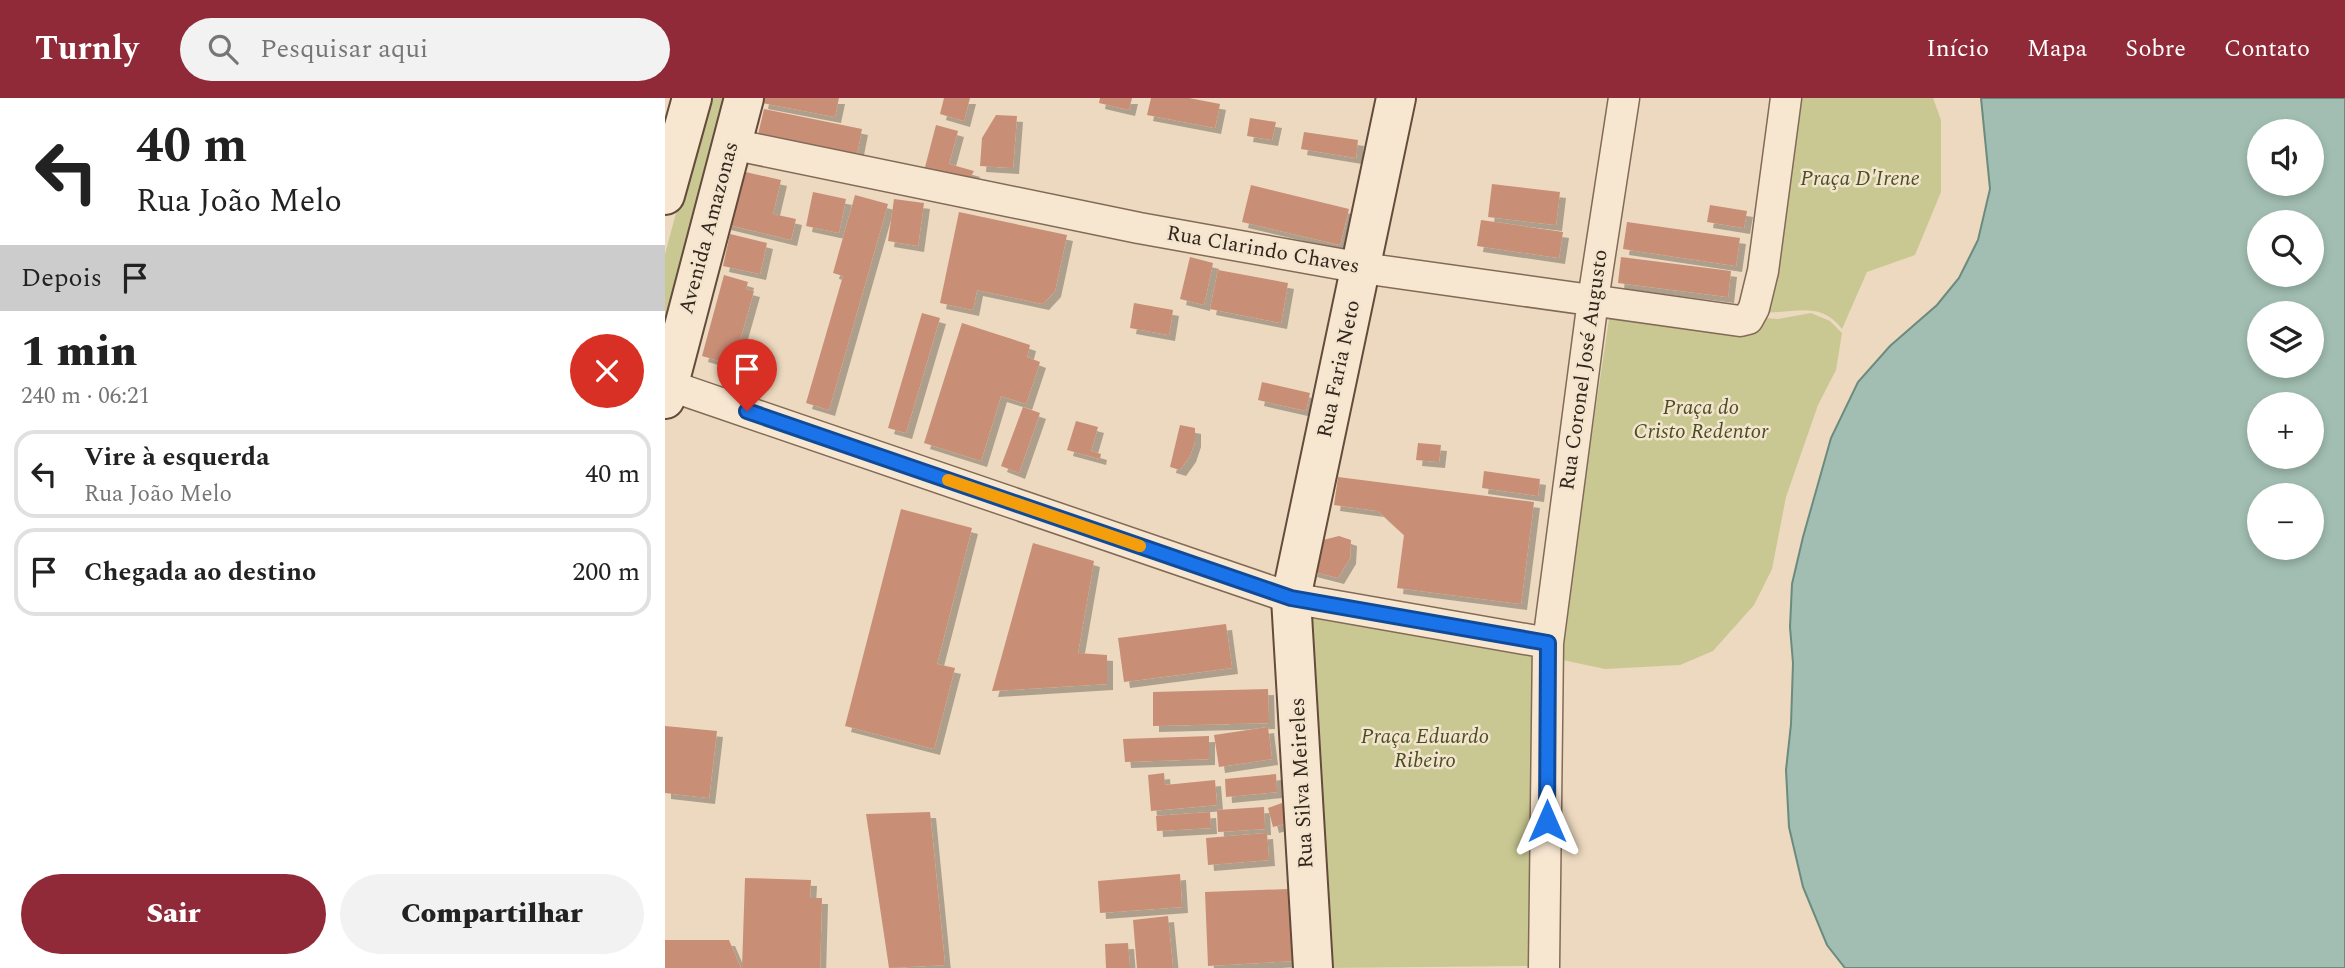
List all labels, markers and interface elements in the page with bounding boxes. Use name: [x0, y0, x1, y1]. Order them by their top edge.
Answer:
search box: [180, 18, 670, 81]
text: Turnly: [35, 24, 138, 74]
text: Pesquisar aqui: [260, 29, 428, 69]
icon: search: [204, 30, 242, 68]
text: Início: [1926, 31, 1989, 67]
text: Mapa: [2027, 31, 2087, 67]
text: Sobre: [2125, 31, 2186, 67]
text: Contato: [2224, 31, 2310, 67]
text: 40 m: [136, 109, 247, 184]
map controls: [2247, 119, 2324, 560]
button: sound: [2247, 119, 2324, 196]
icon: left: [21, 126, 112, 217]
street label: Avenida Amazonas: [671, 138, 747, 318]
park label: Praça D'Irene: [1800, 163, 1920, 195]
text: Rua João Melo: [136, 177, 342, 226]
button: search: [2247, 210, 2324, 287]
street label: Rua Clarindo Chaves: [1164, 217, 1362, 283]
street label: Rua Coronel José Augusto: [1551, 248, 1617, 492]
text: Depois: [21, 258, 102, 298]
icon: arrive: [116, 259, 154, 297]
street label: Rua Faria Neto: [1309, 297, 1369, 441]
button: layers: [2247, 301, 2324, 378]
text: 1 min: [21, 321, 137, 384]
button: close: [570, 334, 644, 408]
pin: [717, 339, 777, 411]
icon: arrive: [728, 350, 766, 388]
text: 240 m · 06:21: [21, 379, 150, 414]
park label: Praça do Cristo Redentor: [1634, 392, 1769, 448]
button: +: [2247, 392, 2324, 469]
text: Vire à esquerda: [84, 437, 270, 477]
text: 40 m: [585, 454, 640, 494]
icon: left: [25, 455, 63, 493]
text: Rua João Melo: [84, 477, 232, 512]
button: −: [2247, 483, 2324, 560]
text: Chegada ao destino: [84, 552, 316, 592]
text: 200 m: [572, 552, 640, 592]
icon: arrive: [25, 553, 63, 591]
street label: Rua Silva Meireles: [1282, 697, 1322, 869]
park label: Praça Eduardo Ribeiro: [1361, 721, 1489, 777]
position arrow: [1510, 784, 1584, 858]
button: Sair: [21, 874, 326, 954]
button: Compartilhar: [340, 874, 644, 954]

